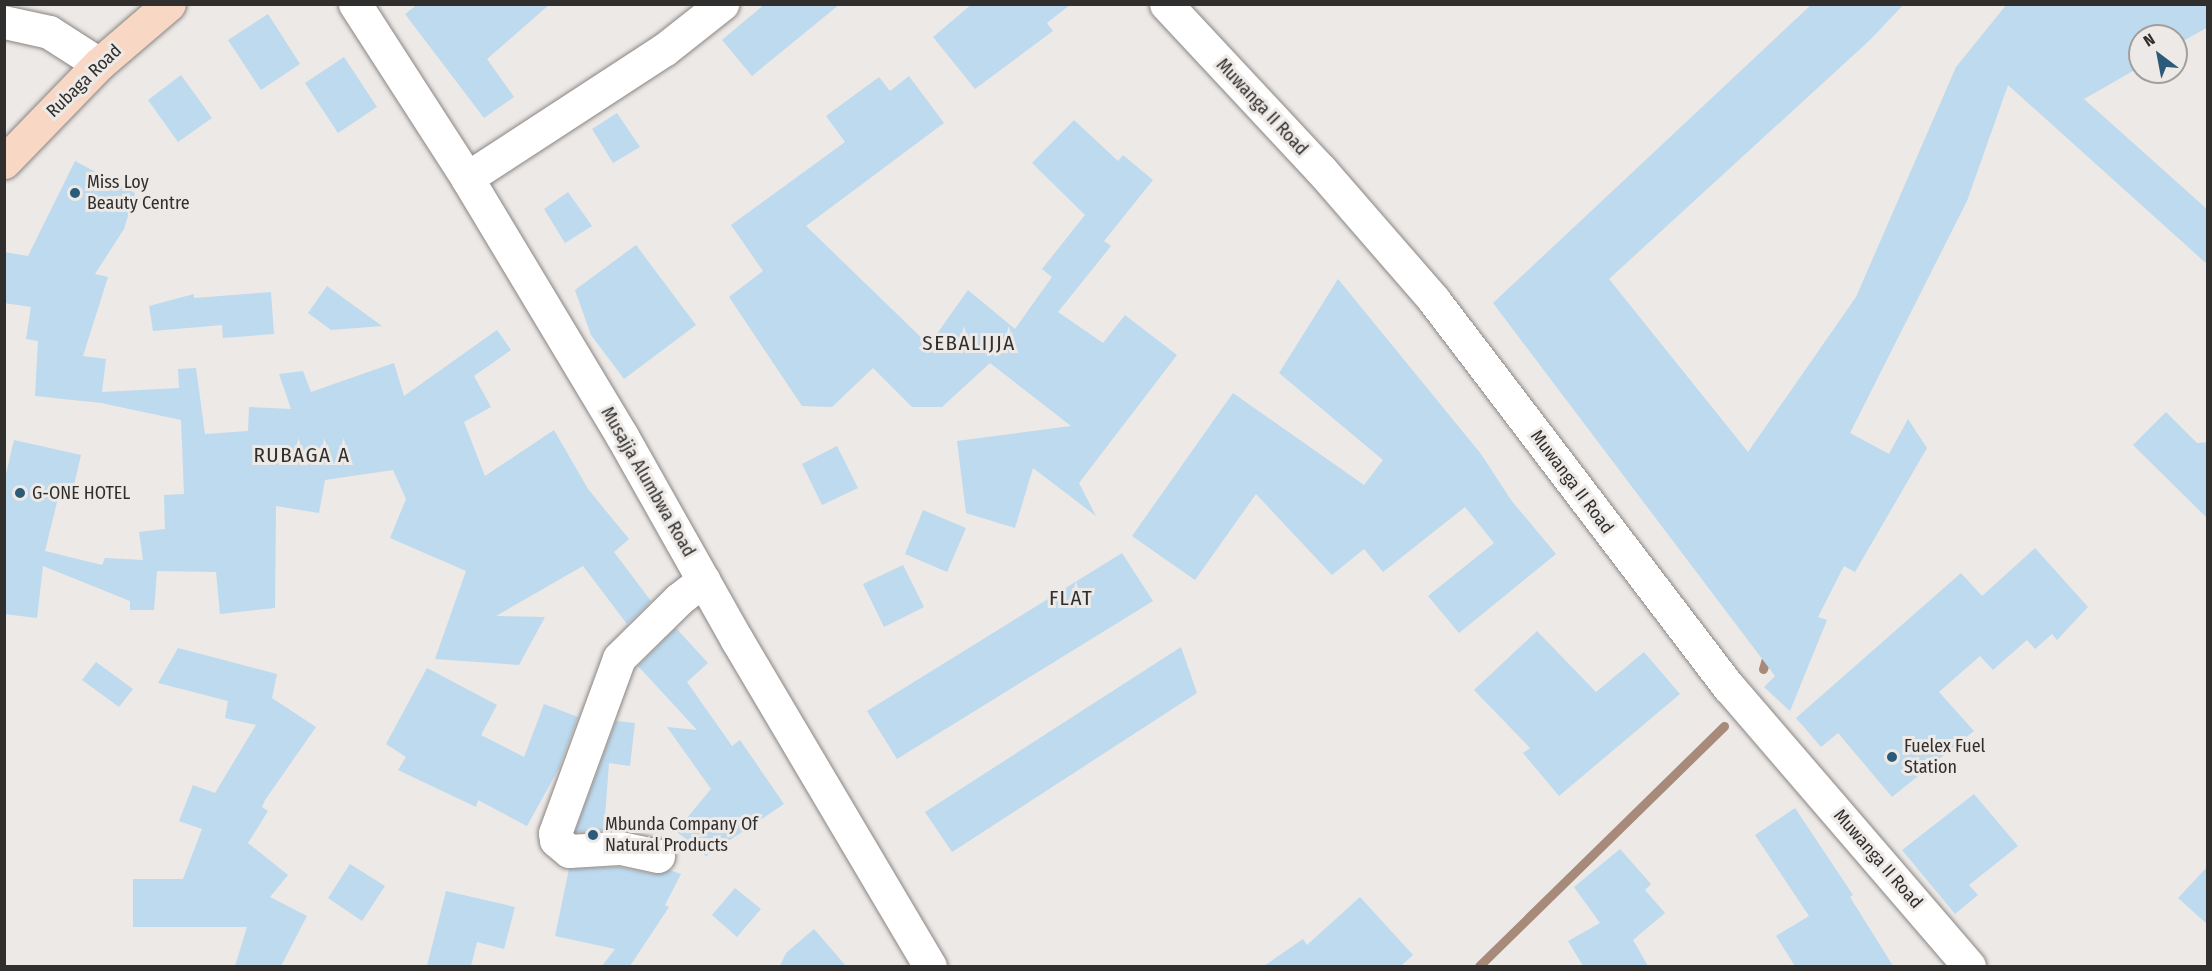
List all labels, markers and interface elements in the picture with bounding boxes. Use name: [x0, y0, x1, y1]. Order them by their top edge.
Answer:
north arrow: [2128, 24, 2188, 84]
text: N: [2140, 29, 2158, 51]
street label: Rubaga Road: [42, 40, 126, 122]
street label: Muwanga II Road: [1212, 54, 1312, 160]
place label: Miss Loy Beauty Centre: [87, 172, 190, 214]
marker: Miss Loy Beauty Centre: [68, 186, 82, 200]
district label: SEBALIJJA: [922, 330, 1016, 356]
street label: Musajja Alumbwa Road: [596, 403, 700, 561]
street label: Muwanga II Road: [1526, 426, 1618, 538]
district label: RUBAGA A: [254, 442, 350, 468]
place label: G-ONE HOTEL: [32, 482, 130, 504]
marker: G-ONE HOTEL: [13, 486, 27, 500]
district label: FLAT: [1049, 585, 1093, 611]
place label: Fuelex Fuel Station: [1904, 736, 1985, 778]
marker: Fuelex Fuel Station: [1885, 750, 1899, 764]
street label: Muwanga II Road: [1829, 805, 1927, 913]
place label: Mbunda Company Of Natural Products: [605, 814, 758, 856]
marker: Mbunda Company Of Natural Products: [586, 828, 600, 842]

